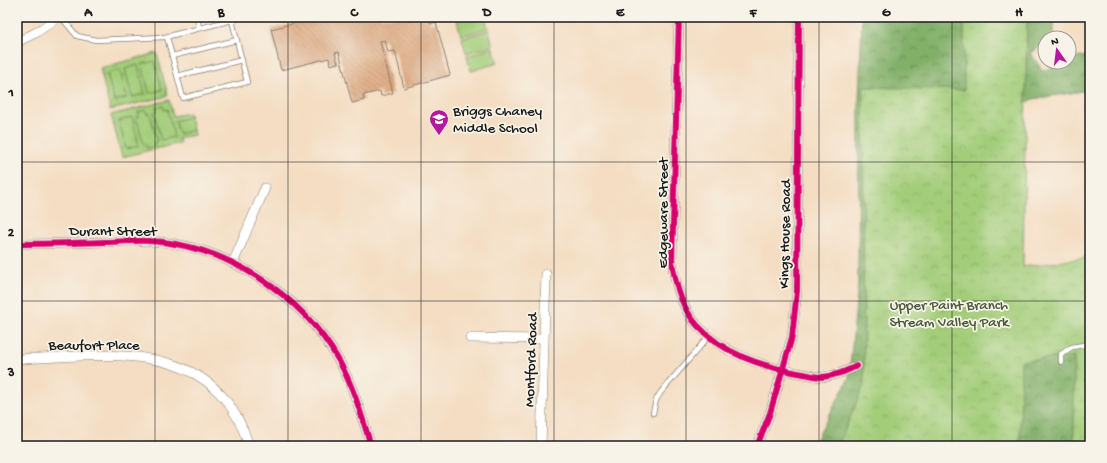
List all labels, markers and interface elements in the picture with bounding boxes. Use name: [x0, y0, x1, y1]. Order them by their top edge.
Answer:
text: A: [83, 6, 93, 21]
text: B: [217, 6, 226, 21]
text: C: [349, 6, 359, 21]
text: D: [482, 6, 492, 21]
text: E: [616, 6, 625, 21]
text: F: [749, 6, 758, 21]
text: G: [882, 6, 891, 21]
text: H: [1015, 6, 1023, 21]
north arrow: [1037, 30, 1077, 70]
text: N: [1050, 36, 1060, 49]
text: 1: [7, 86, 14, 101]
place label: Briggs Chaney Middle School: [452, 103, 543, 138]
school or university icon: Briggs Chaney Middle School: [428, 108, 450, 136]
street label: Edgeware Street: [655, 156, 673, 268]
street label: Kings House Road: [776, 178, 796, 289]
street label: Durant Street: [68, 223, 158, 241]
text: 2: [8, 226, 15, 241]
park label: Upper Paint Branch Stream Valley Park: [889, 297, 1010, 332]
street label: Montford Road: [521, 311, 543, 407]
street label: Beaufort Place: [48, 337, 140, 355]
text: 3: [7, 366, 15, 381]

